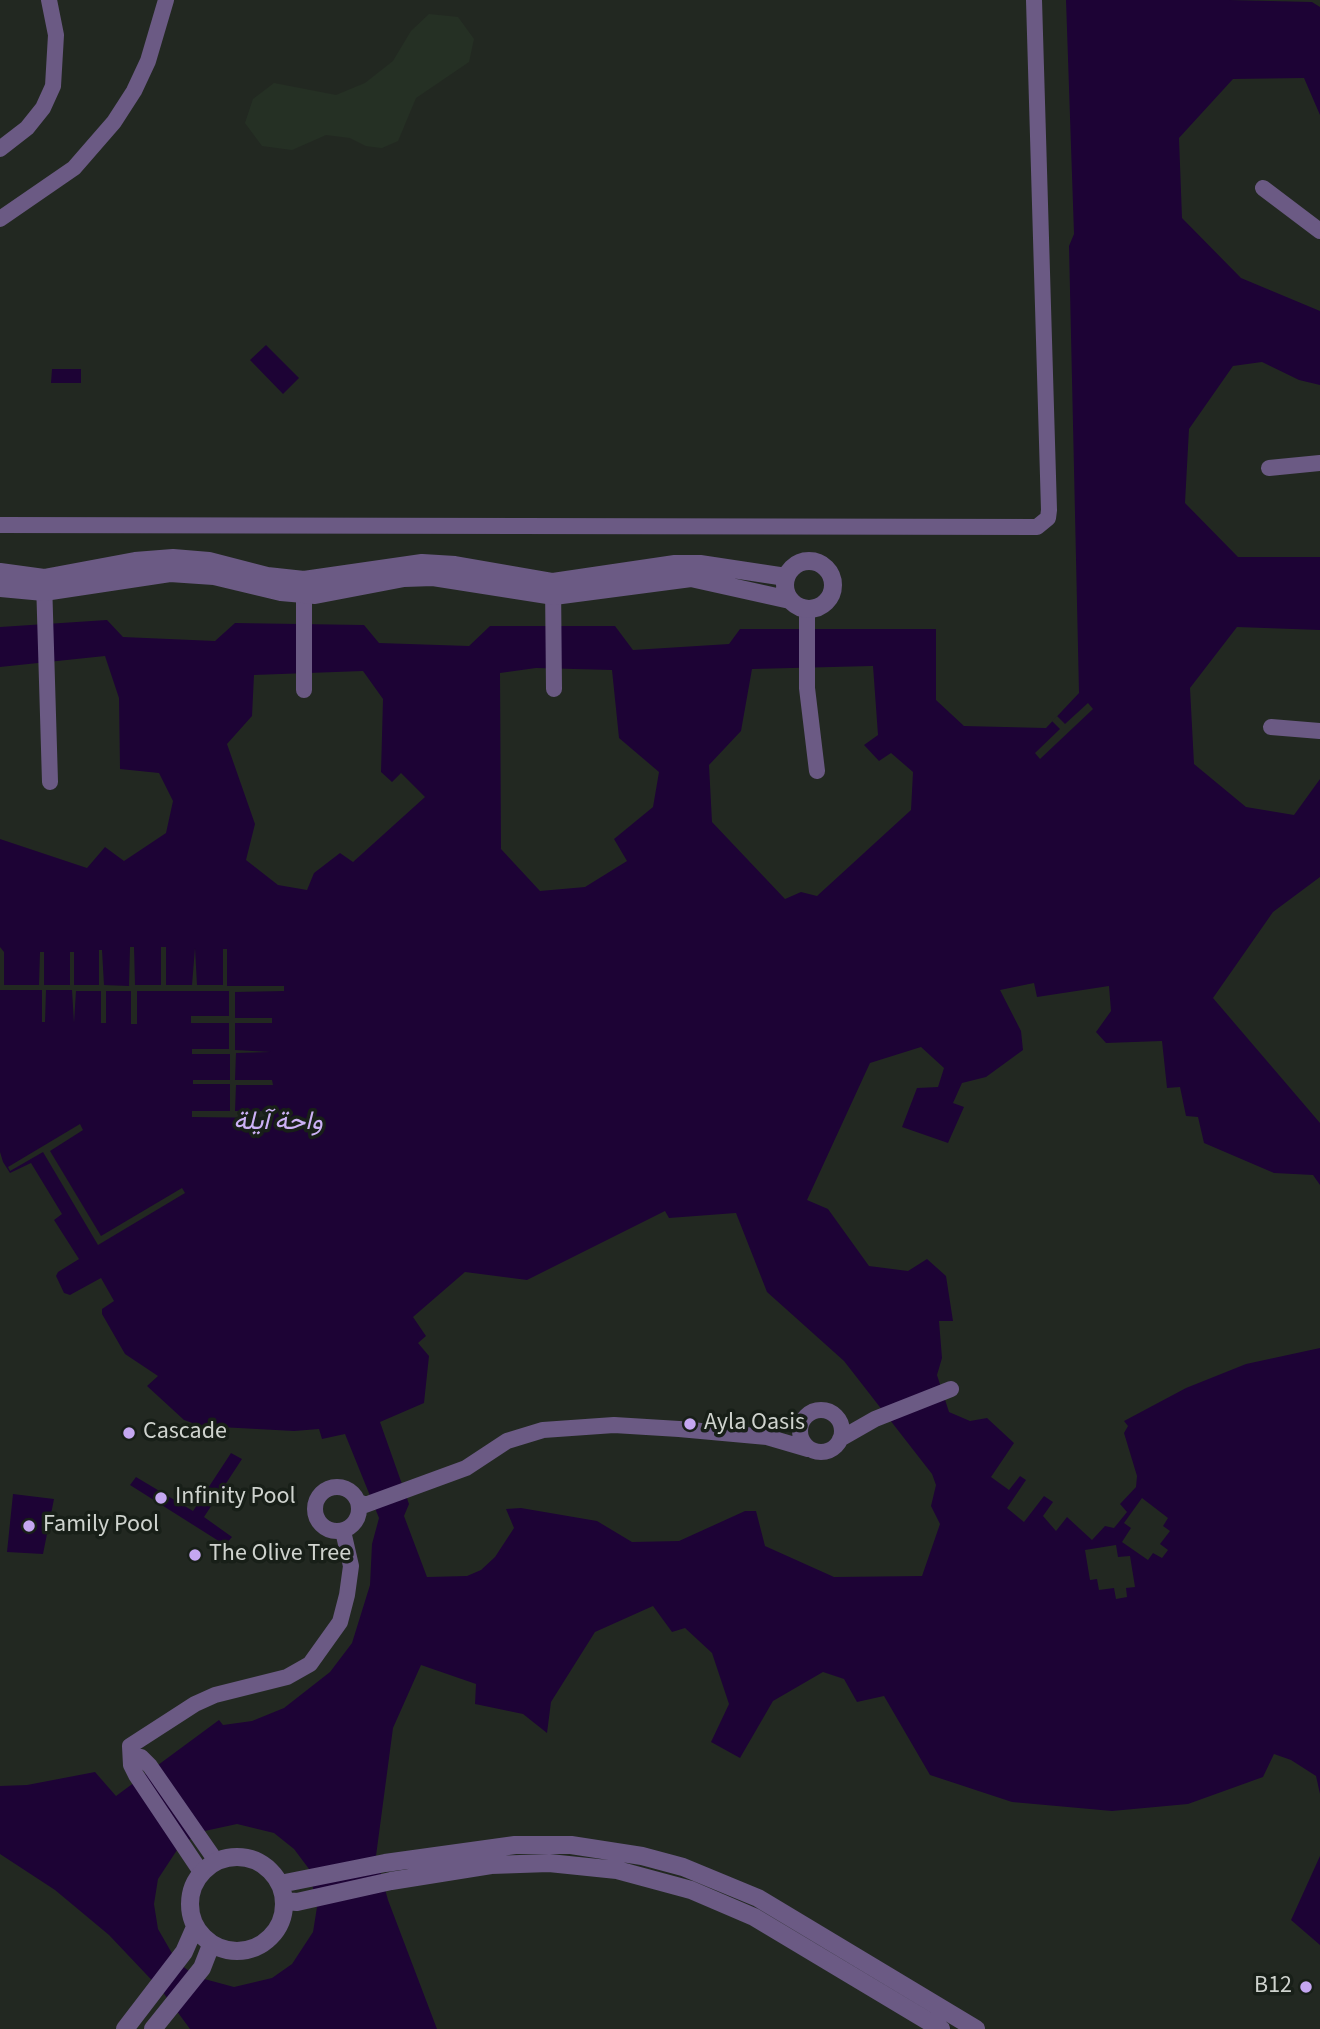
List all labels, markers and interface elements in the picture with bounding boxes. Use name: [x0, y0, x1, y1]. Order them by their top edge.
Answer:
water label: واحة آيلة: [233, 1107, 323, 1139]
place label: Ayla Oasis: [704, 1410, 805, 1438]
marker: Ayla Oasis: [682, 1416, 698, 1432]
place label: Cascade: [143, 1419, 227, 1447]
marker: Cascade: [121, 1425, 137, 1441]
place label: Infinity Pool: [175, 1484, 296, 1512]
marker: Infinity Pool: [153, 1490, 169, 1506]
place label: Family Pool: [43, 1512, 159, 1540]
marker: Family Pool: [21, 1518, 37, 1534]
place label: The Olive Tree: [209, 1541, 351, 1569]
marker: The Olive Tree: [187, 1547, 203, 1563]
place label: B12: [1254, 1973, 1292, 2001]
marker: B12: [1298, 1979, 1314, 1995]

